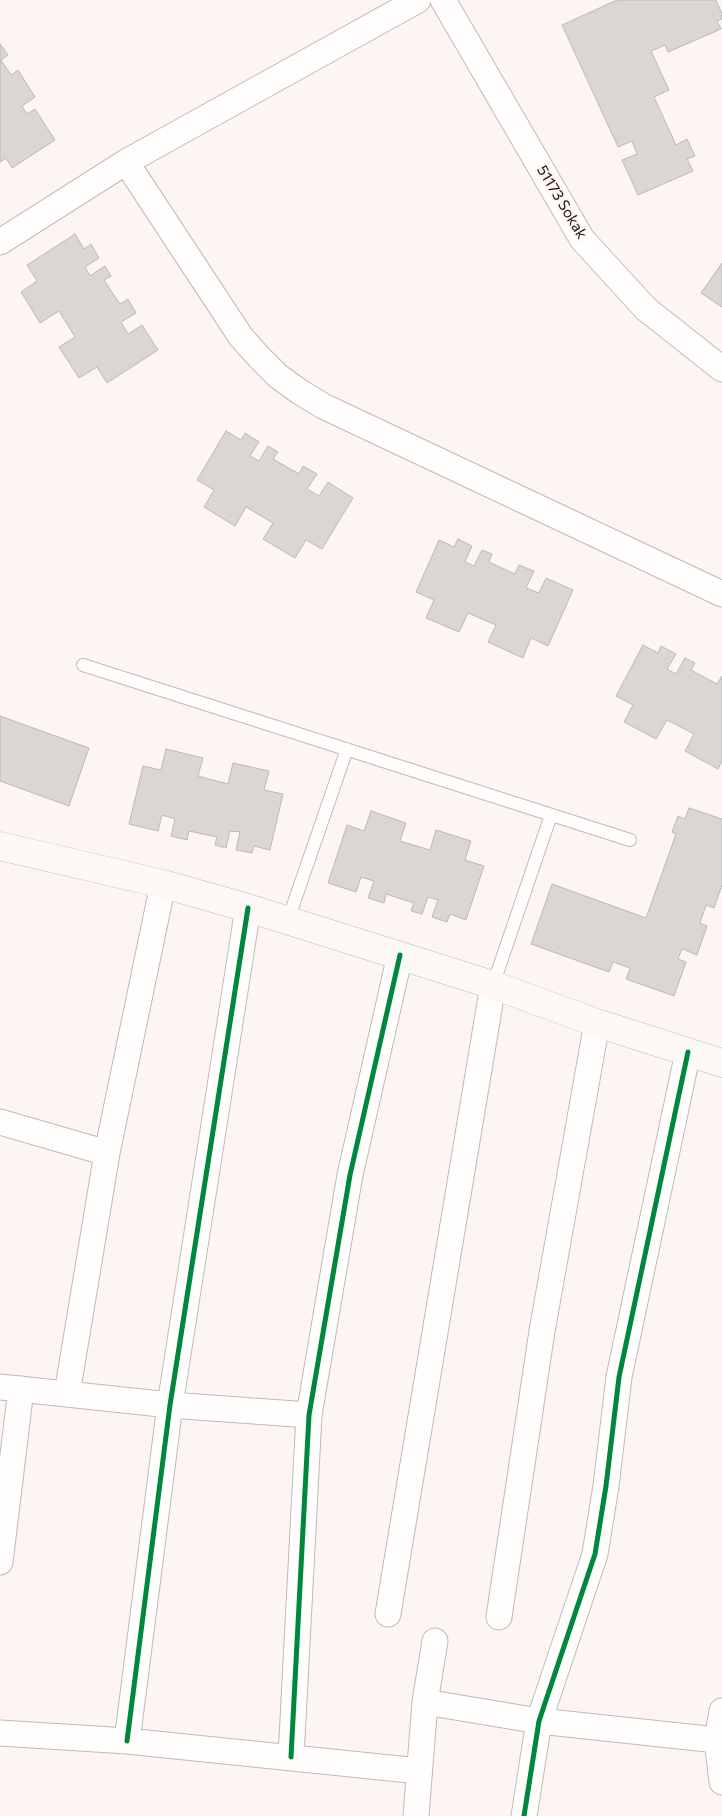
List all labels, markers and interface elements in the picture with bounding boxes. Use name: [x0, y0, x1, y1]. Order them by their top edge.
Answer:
street label: 51173 Sokak: [533, 162, 591, 242]

